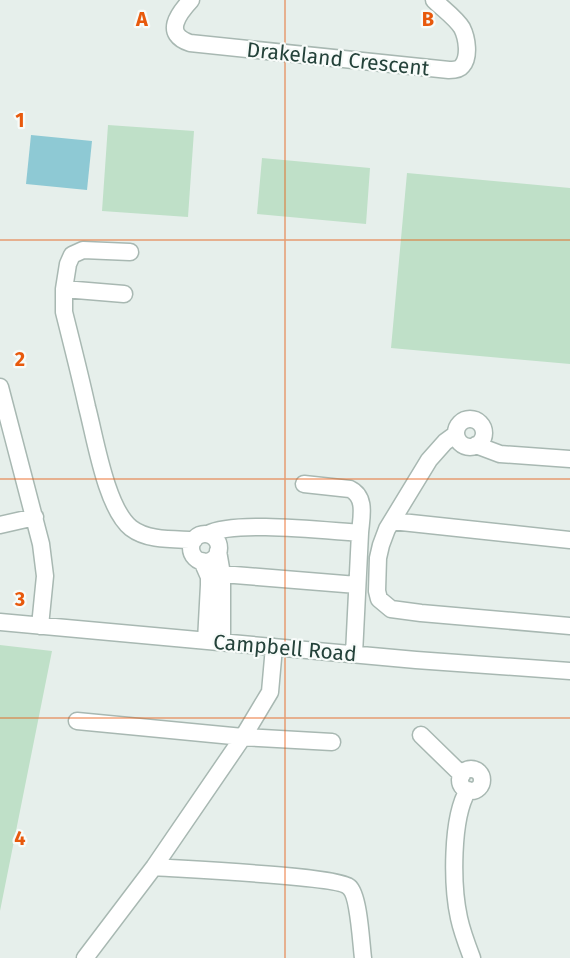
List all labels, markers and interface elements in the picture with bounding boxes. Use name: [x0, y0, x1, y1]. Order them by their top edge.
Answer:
text: A: [135, 7, 149, 31]
text: B: [422, 7, 434, 31]
street label: Drakeland Crescent: [245, 36, 431, 82]
text: 1: [15, 108, 25, 132]
text: 2: [15, 347, 25, 371]
text: 3: [14, 587, 25, 611]
street label: Campbell Road: [212, 629, 358, 667]
text: 4: [14, 826, 26, 850]

